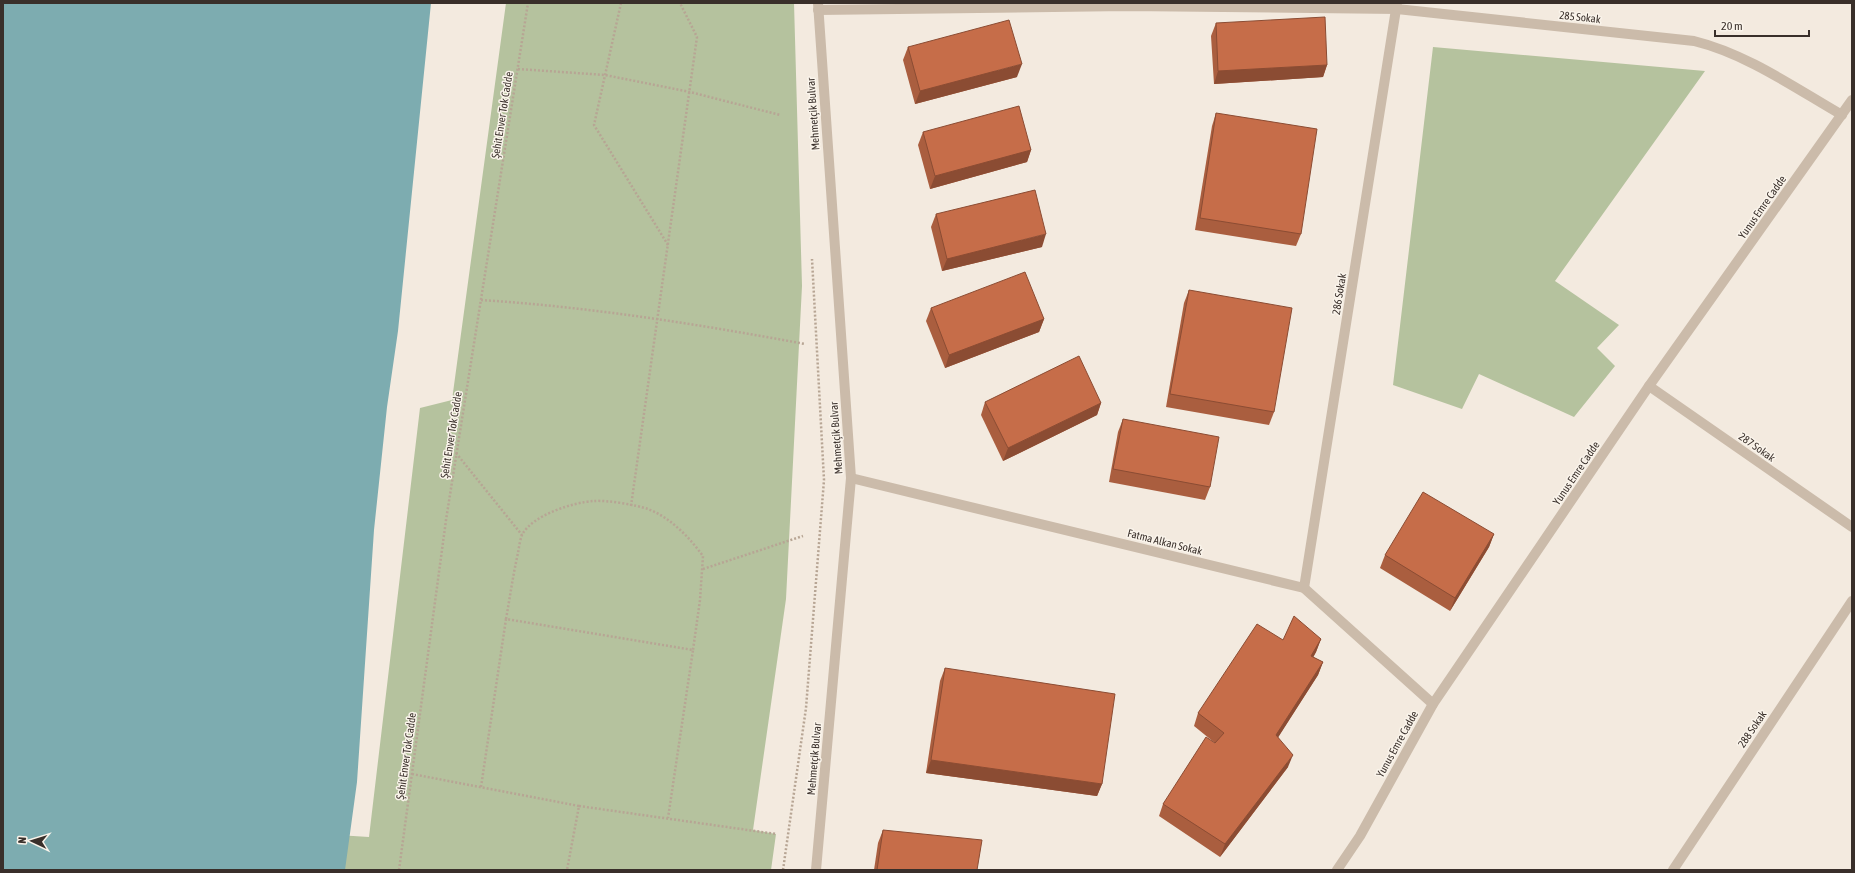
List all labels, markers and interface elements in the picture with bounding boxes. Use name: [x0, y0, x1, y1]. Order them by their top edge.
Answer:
street label: 285 Sokak: [1559, 9, 1601, 25]
scale bar: [1715, 12, 1809, 38]
text: 20 m: [1721, 19, 1743, 33]
street label: Şehit Enver Tok Cadde: [489, 71, 515, 159]
street label: Mehmetçik Bulvar: [804, 77, 822, 151]
street label: Yunus Emre Cadde: [1736, 173, 1788, 241]
street label: 286 Sokak: [1330, 272, 1348, 315]
street label: Şehit Enver Tok Cadde: [438, 391, 464, 479]
street label: Mehmetçik Bulvar: [827, 401, 845, 475]
street label: 287 Sokak: [1737, 430, 1778, 464]
street label: Yunus Emre Cadde: [1550, 439, 1602, 507]
street label: Fatma Alkan Sokak: [1126, 527, 1204, 557]
street label: 288 Sokak: [1735, 708, 1769, 750]
street label: Yunus Emre Cadde: [1374, 709, 1420, 779]
street label: Şehit Enver Tok Cadde: [394, 712, 418, 800]
street label: Mehmetçik Bulvar: [805, 721, 823, 796]
north arrow: [12, 821, 52, 861]
text: N: [16, 837, 28, 844]

